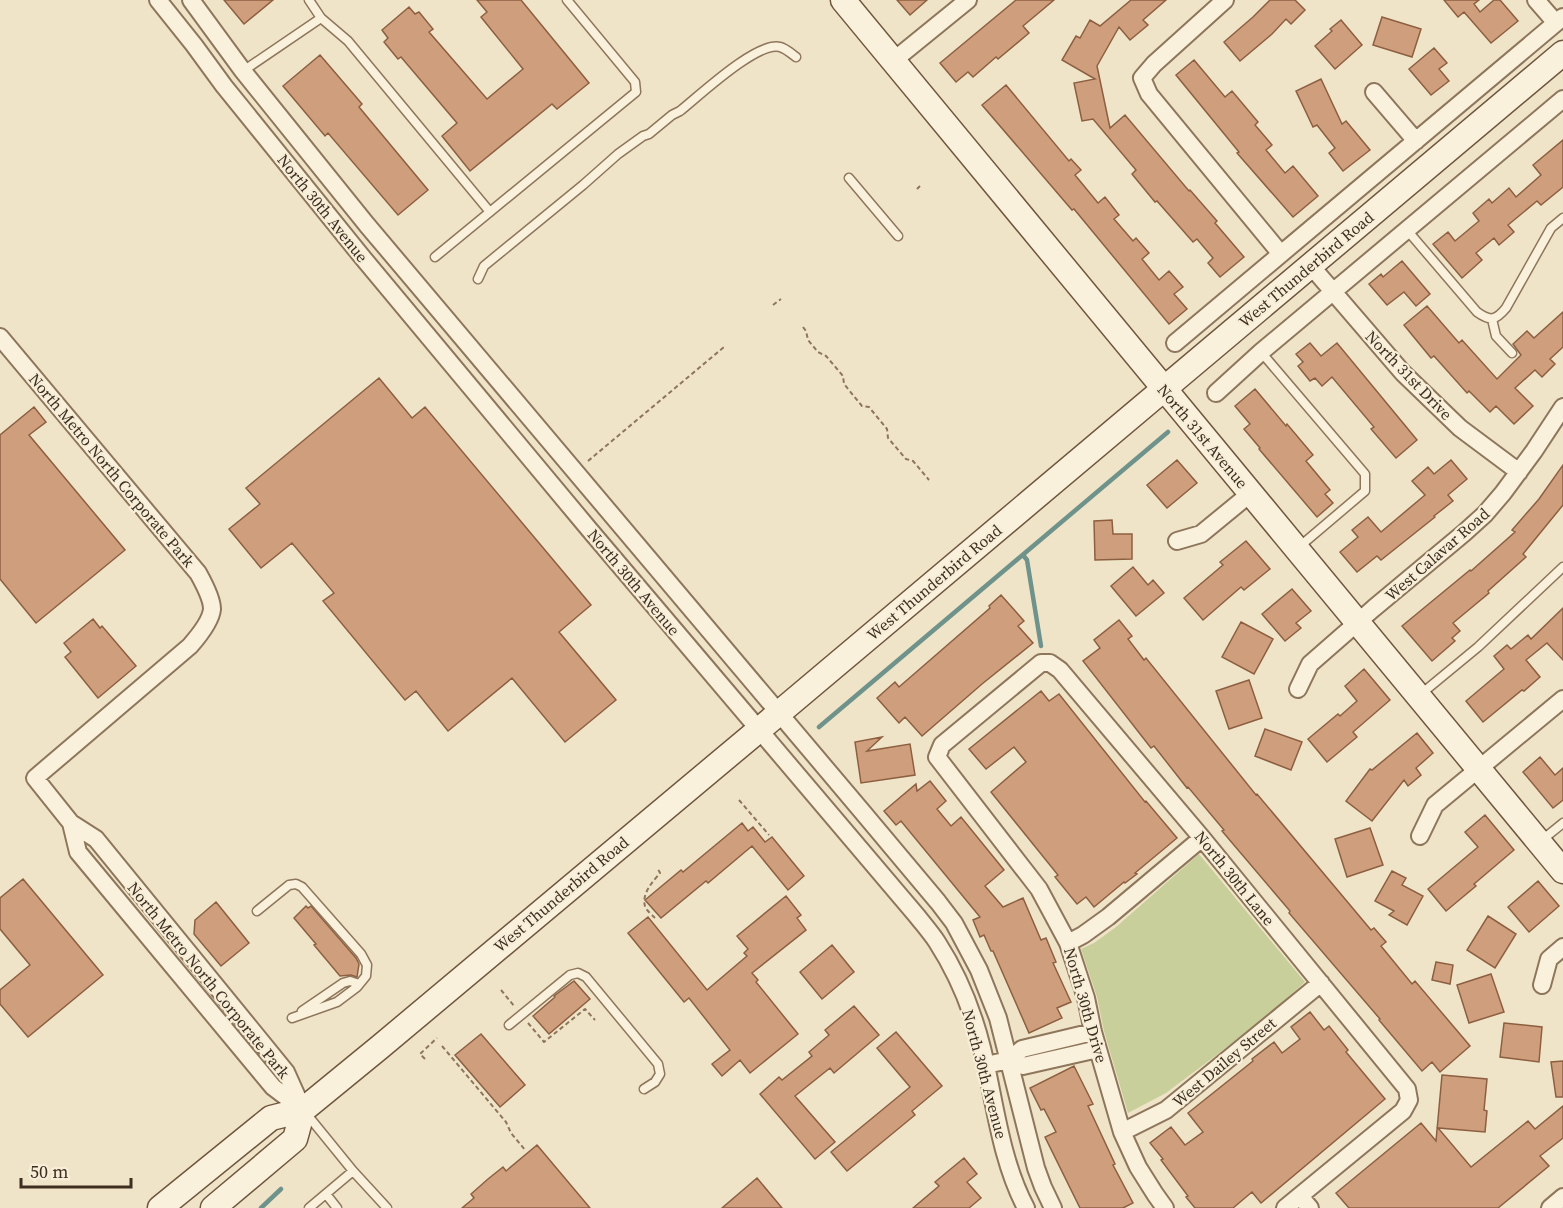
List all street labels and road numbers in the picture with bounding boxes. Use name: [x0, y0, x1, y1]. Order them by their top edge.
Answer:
street label: North 30th Avenue: [273, 149, 373, 267]
street label: West Thunderbird Road: [1234, 206, 1378, 332]
street label: North 31st Drive: [1361, 325, 1457, 425]
street label: North Metro North Corporate Park: [24, 368, 200, 572]
street label: North 31st Avenue: [1153, 379, 1253, 493]
street label: West Calavar Road: [1380, 503, 1494, 605]
street label: West Thunderbird Road: [862, 519, 1006, 645]
street label: North 30th Avenue: [583, 524, 685, 640]
street label: North 30th Lane: [1190, 826, 1280, 930]
street label: West Thunderbird Road: [489, 831, 633, 957]
street label: North Metro North Corporate Park: [123, 877, 295, 1083]
street label: North 30th Drive: [1059, 945, 1113, 1065]
street label: North 30th Avenue: [957, 1007, 1013, 1141]
street label: West Dailey Street: [1168, 1012, 1281, 1112]

